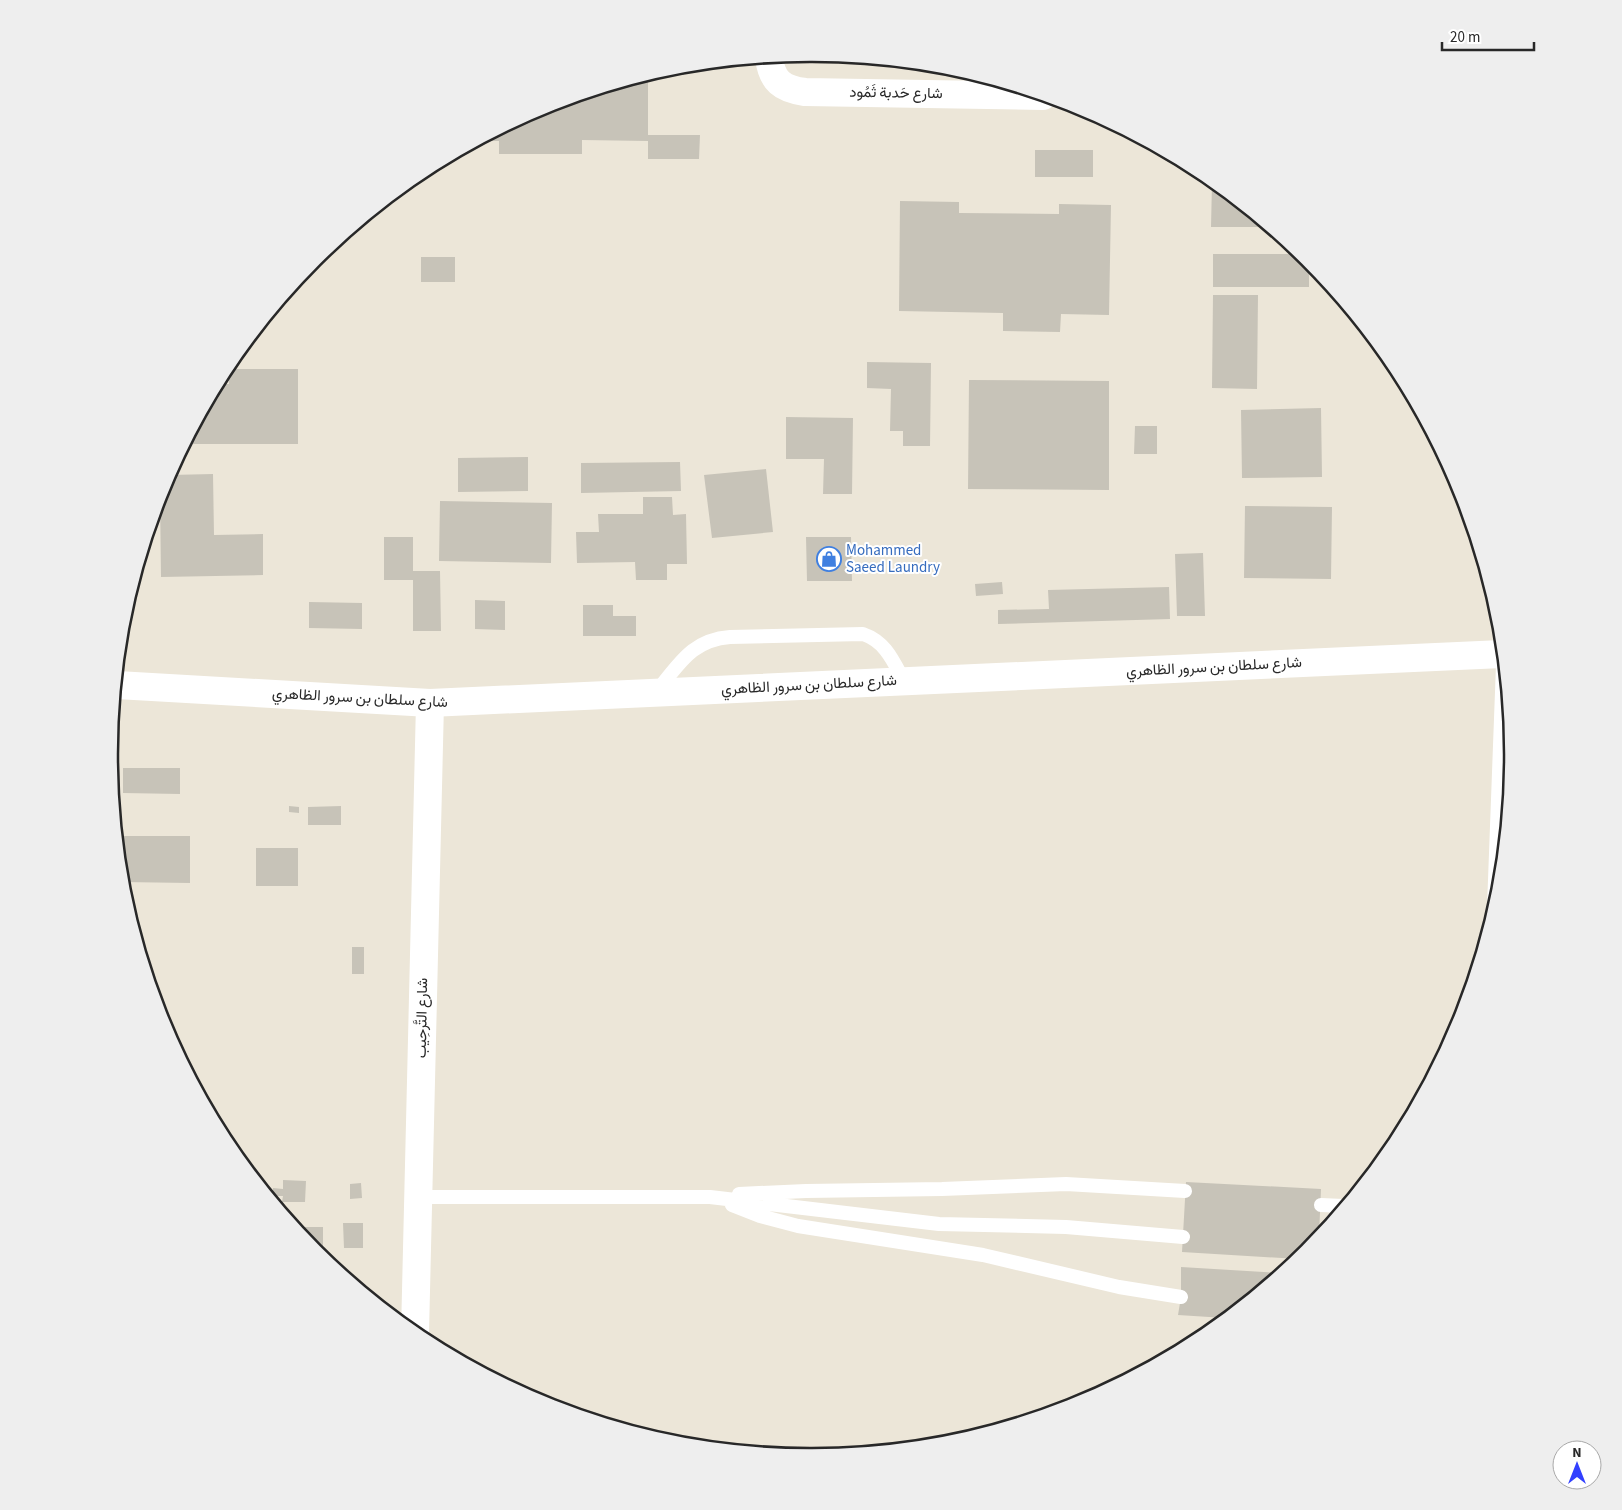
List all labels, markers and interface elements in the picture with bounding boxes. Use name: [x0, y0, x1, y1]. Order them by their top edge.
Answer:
scale bar: [1442, 20, 1534, 52]
text: 20 m: [1450, 27, 1480, 48]
street label: شارع حَدبة ثَمُود: [849, 82, 943, 104]
place label: Mohammed Saeed Laundry: [846, 540, 940, 578]
shop icon: Mohammed Saeed Laundry: [816, 546, 842, 572]
street label: شارع سلطان بن سرور الظاهري: [1126, 652, 1303, 684]
street label: شارع سلطان بن سرور الظاهري: [721, 670, 898, 702]
street label: شارع سلطان بن سرور الظاهري: [271, 683, 449, 715]
street label: شارع التَّرحِيب: [411, 977, 433, 1058]
north arrow: [1552, 1440, 1602, 1490]
text: N: [1572, 1443, 1582, 1463]

